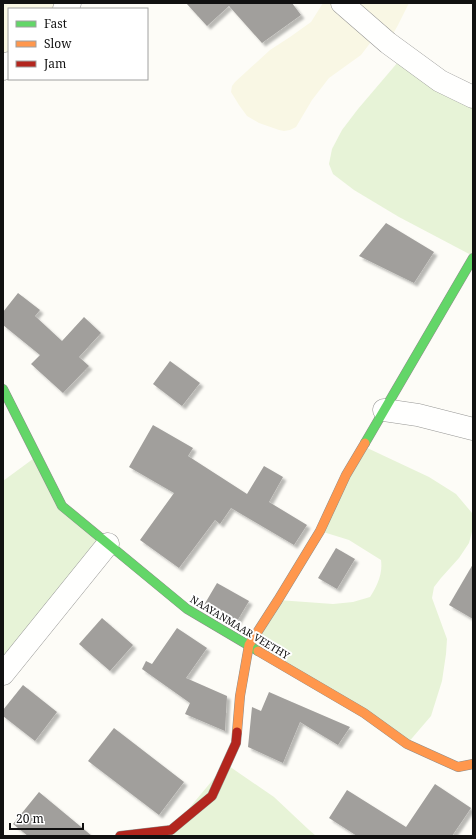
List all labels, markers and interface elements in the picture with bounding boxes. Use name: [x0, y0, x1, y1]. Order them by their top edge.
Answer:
legend: [8, 8, 148, 80]
text: Fast: [44, 15, 67, 32]
text: Slow: [44, 35, 72, 52]
text: Jam: [43, 55, 66, 72]
street label: NAAYANMAAR VEETHY: [188, 592, 293, 663]
scale bar: [10, 805, 83, 831]
text: 20 m: [16, 810, 44, 827]

